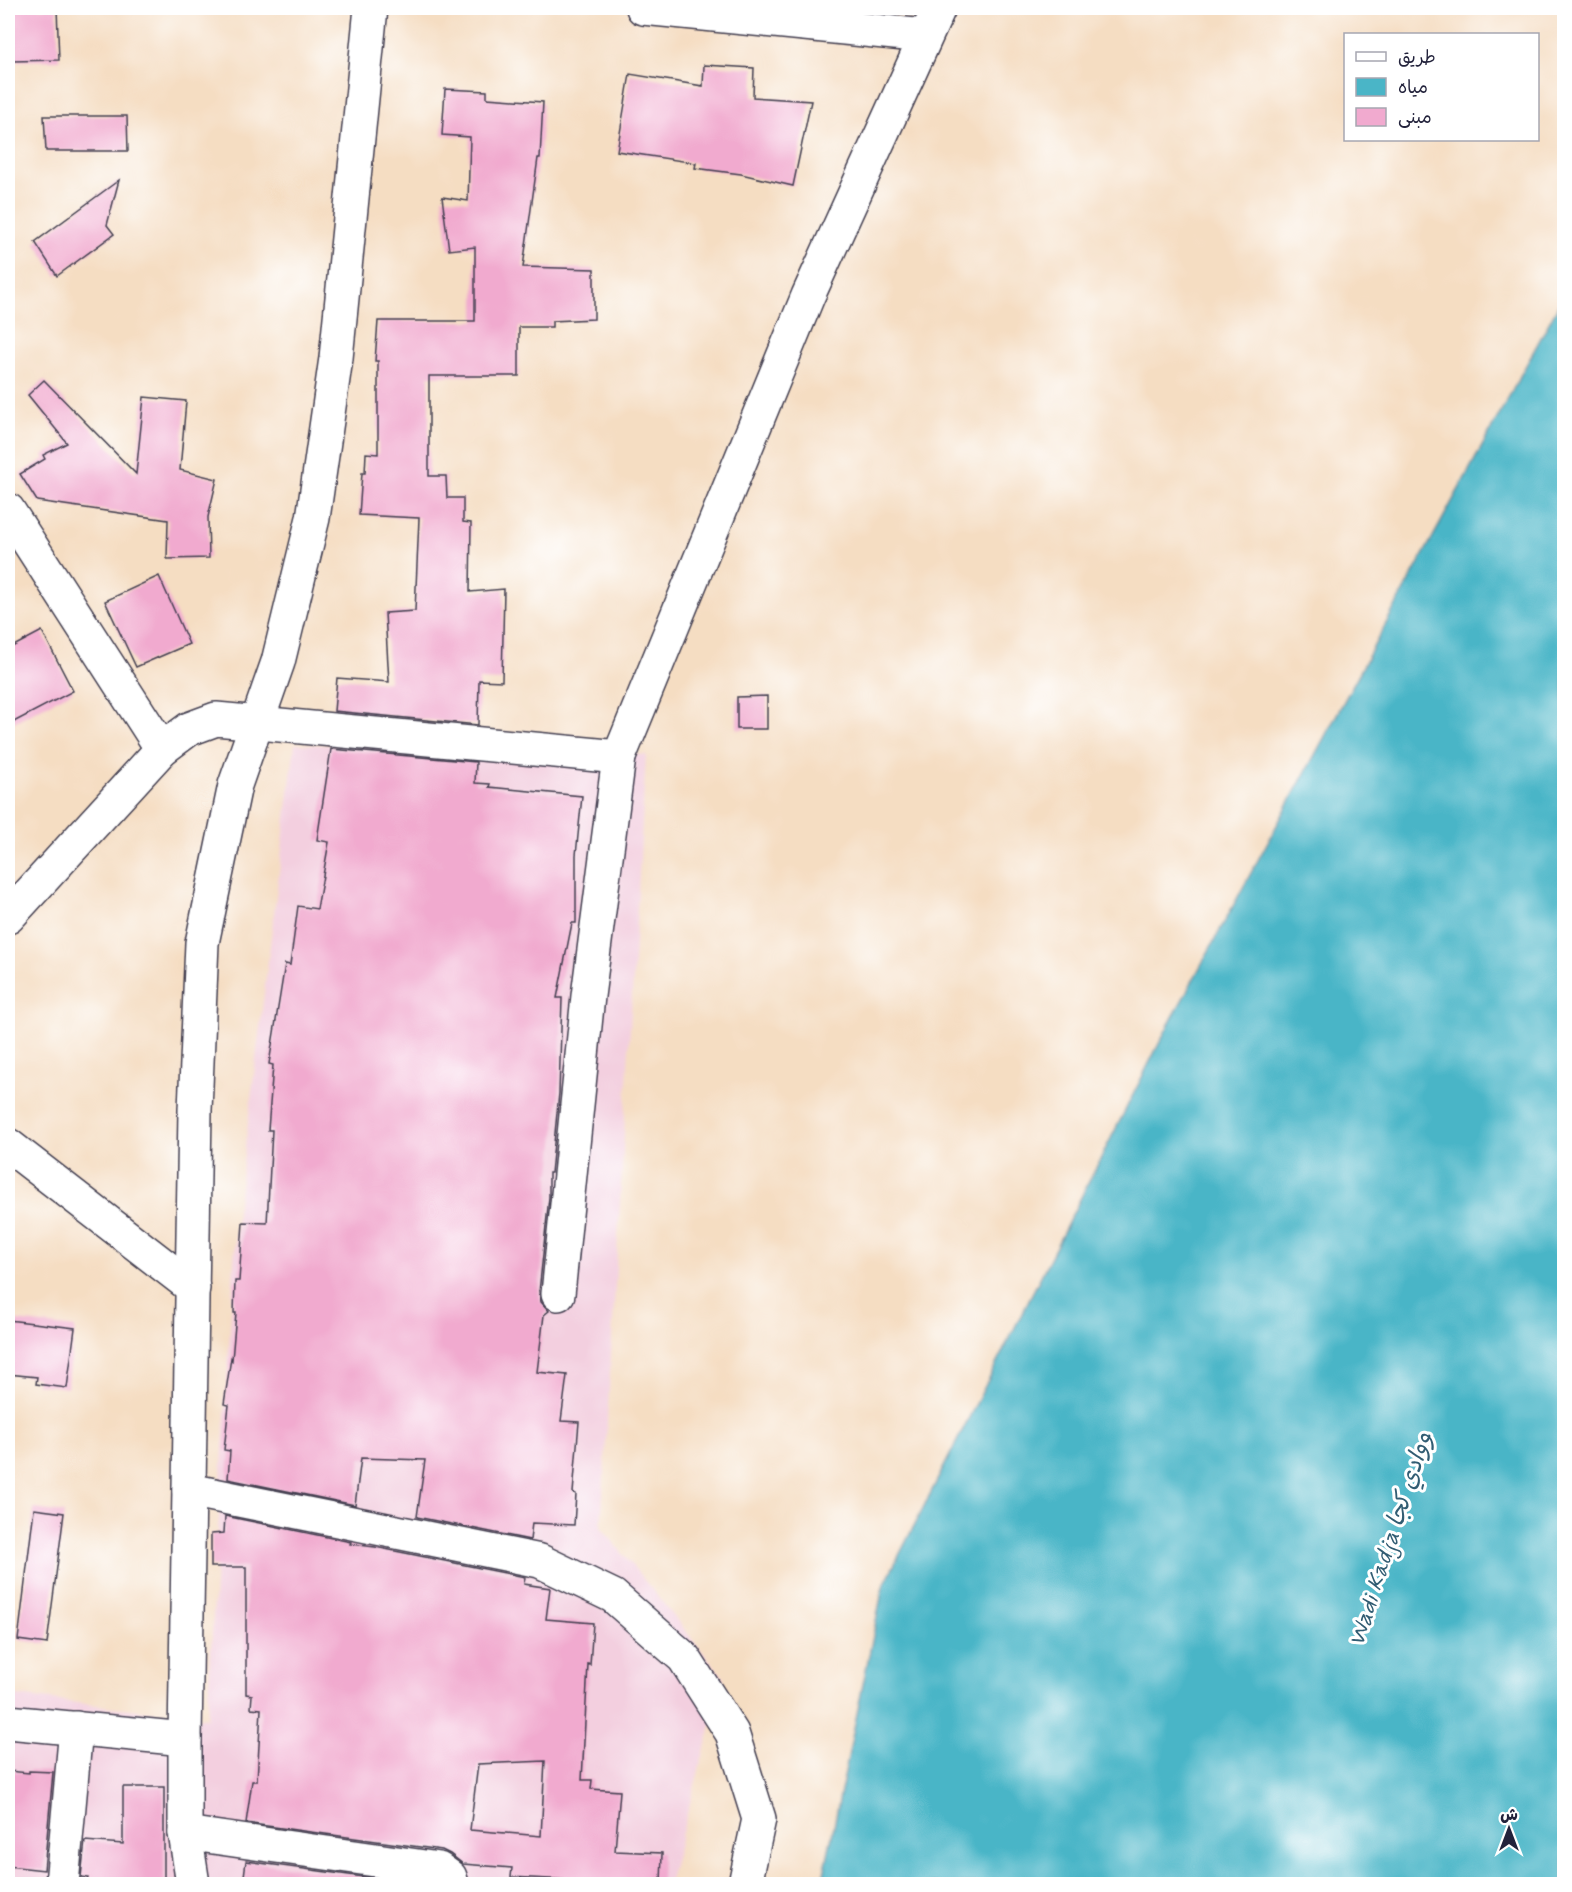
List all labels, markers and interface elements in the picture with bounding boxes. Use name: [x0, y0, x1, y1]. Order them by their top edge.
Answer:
legend: [1344, 33, 1539, 141]
text: طريق: [1398, 46, 1436, 70]
text: مياه: [1398, 76, 1428, 100]
text: مبنى: [1398, 106, 1432, 130]
water label: Wadi Kadja ووادي كجا: [1342, 1427, 1440, 1651]
north arrow: [1479, 1799, 1539, 1859]
text: ش: [1500, 1805, 1518, 1826]

